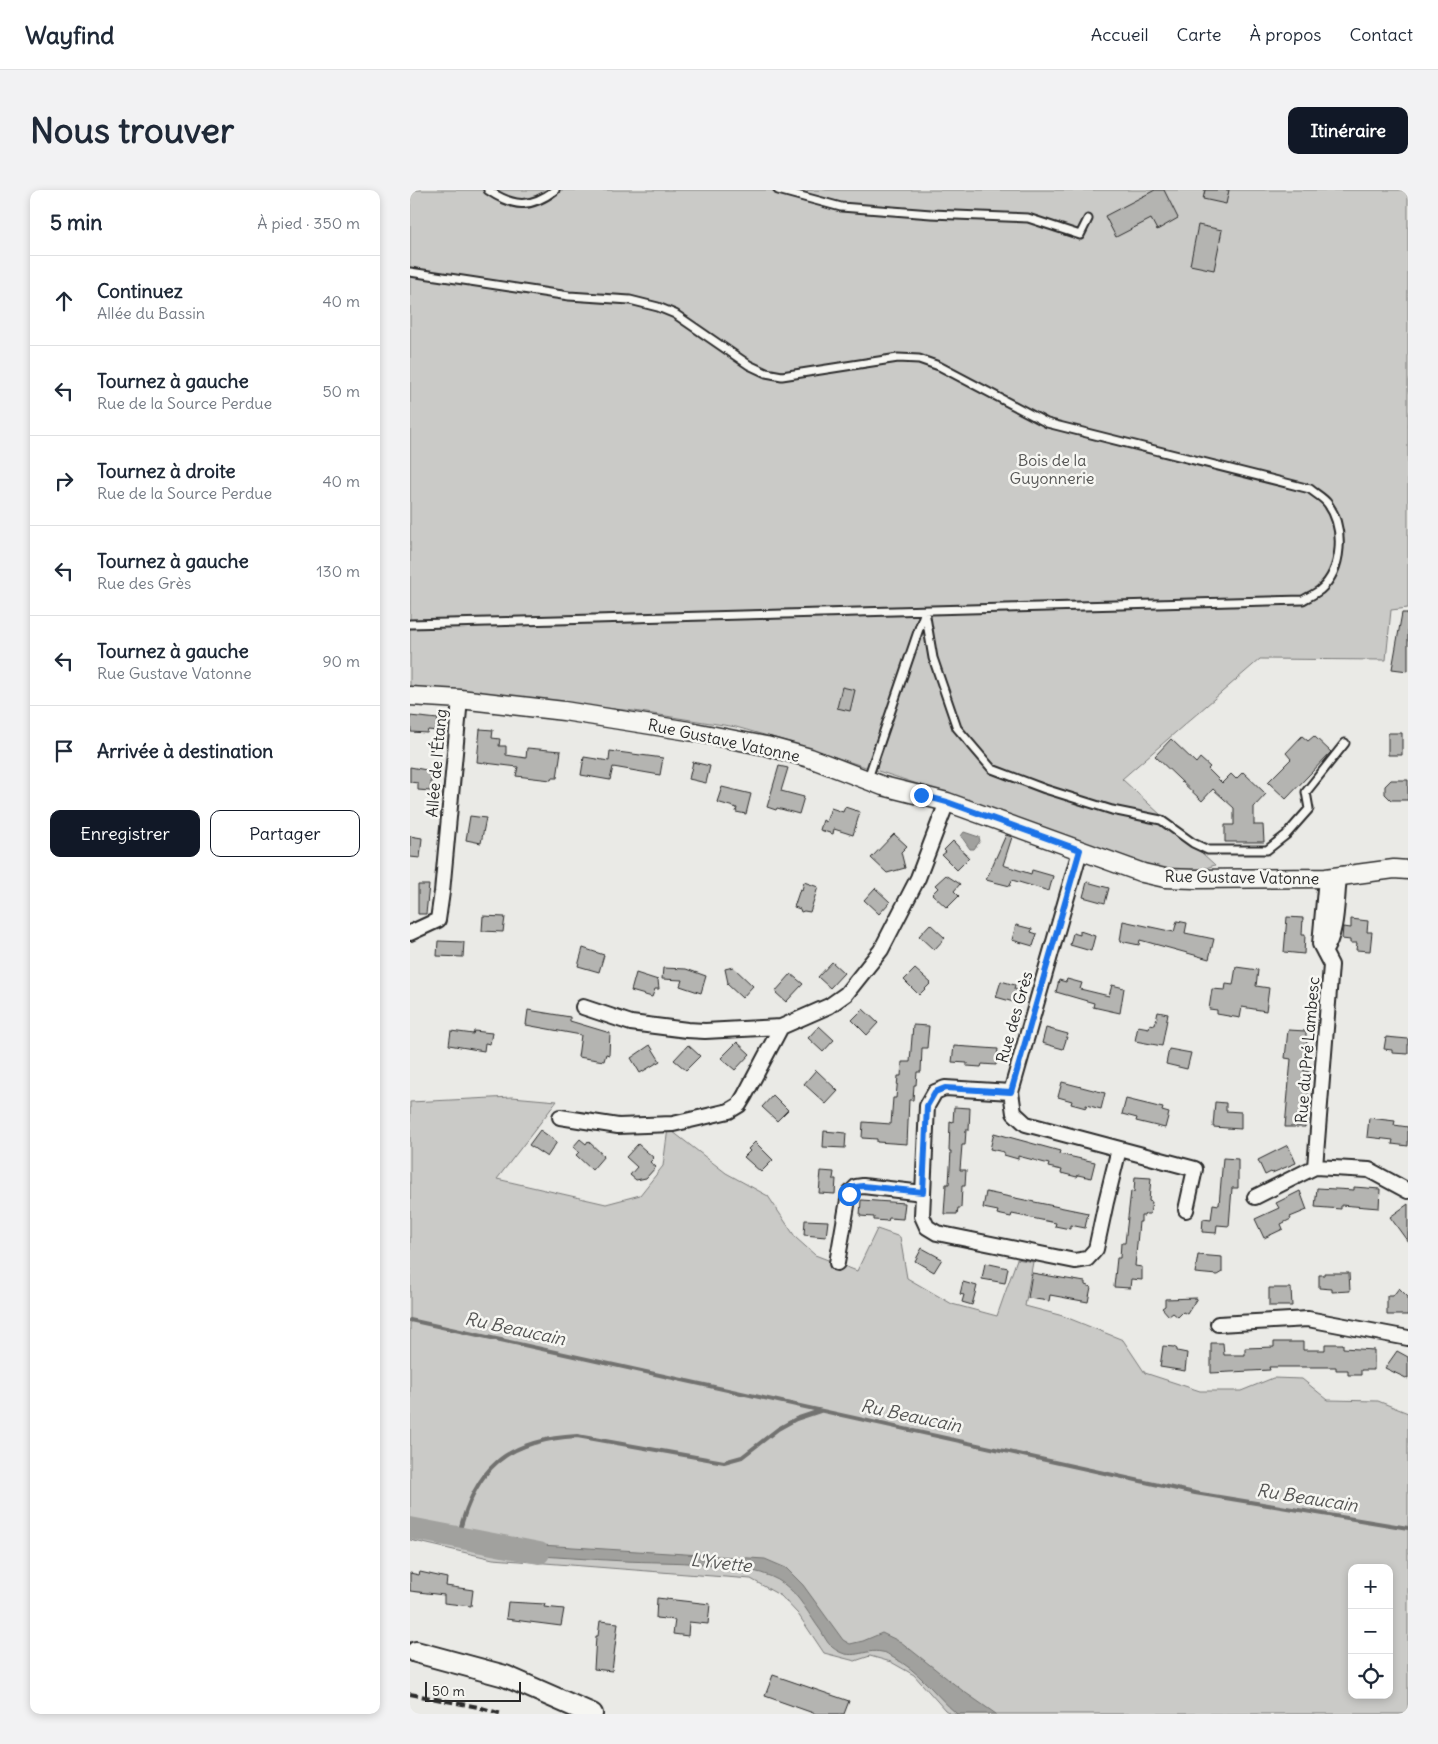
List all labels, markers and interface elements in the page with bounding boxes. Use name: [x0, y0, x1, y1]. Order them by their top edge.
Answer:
text: Wayfind: [25, 20, 114, 50]
text: Accueil: [1091, 23, 1149, 46]
text: Carte: [1177, 23, 1222, 46]
text: À propos: [1250, 23, 1321, 46]
text: Contact: [1349, 23, 1413, 46]
button: Itinéraire: [1288, 107, 1408, 154]
text: Nous trouver: [30, 108, 234, 152]
text: 5 min: [50, 209, 102, 236]
text: À pied · 350 m: [257, 213, 360, 233]
text: Continuez: [97, 279, 183, 303]
icon: ahead: [50, 287, 78, 315]
text: 40 m: [322, 291, 360, 311]
text: Allée du Bassin: [97, 303, 205, 323]
text: Tournez à gauche: [97, 369, 249, 393]
icon: left: [50, 377, 78, 405]
text: 50 m: [322, 381, 360, 401]
text: Rue de la Source Perdue: [97, 393, 272, 413]
park label: Bois de la Guyonnerie: [1010, 450, 1094, 488]
text: Tournez à droite: [97, 459, 236, 483]
icon: right: [50, 467, 78, 495]
text: 40 m: [322, 471, 360, 491]
text: Rue de la Source Perdue: [97, 483, 272, 503]
text: Tournez à gauche: [97, 549, 249, 573]
icon: left: [50, 557, 78, 585]
text: 130 m: [316, 561, 360, 581]
text: Rue des Grès: [97, 573, 191, 593]
text: Tournez à gauche: [97, 639, 249, 663]
icon: left: [50, 647, 78, 675]
text: 90 m: [322, 651, 360, 671]
text: Rue Gustave Vatonne: [97, 663, 252, 683]
street label: Allée de l'Étang: [421, 708, 451, 818]
street label: Rue Gustave Vatonne: [646, 714, 802, 766]
icon: arrive: [50, 737, 78, 765]
text: Arrivée à destination: [97, 739, 273, 763]
route end: [910, 784, 933, 807]
button: Enregistrer: [50, 810, 200, 857]
button: Partager: [210, 810, 360, 857]
street label: Rue Gustave Vatonne: [1164, 866, 1320, 888]
street label: Rue des Grès: [991, 969, 1037, 1065]
street label: Rue du Pré Lambesc: [1291, 976, 1323, 1124]
route start: [838, 1183, 861, 1206]
water label: Ru Beaucain: [463, 1307, 568, 1350]
water label: Ru Beaucain: [859, 1394, 964, 1437]
water label: Ru Beaucain: [1255, 1478, 1360, 1517]
water label: L'Yvette: [689, 1548, 754, 1577]
map controls: [1348, 1564, 1393, 1699]
button: +: [1348, 1564, 1393, 1609]
button: −: [1348, 1609, 1393, 1654]
button: locate: [1348, 1654, 1393, 1699]
scale bar: [425, 1679, 521, 1702]
text: 50 m: [432, 1682, 465, 1700]

